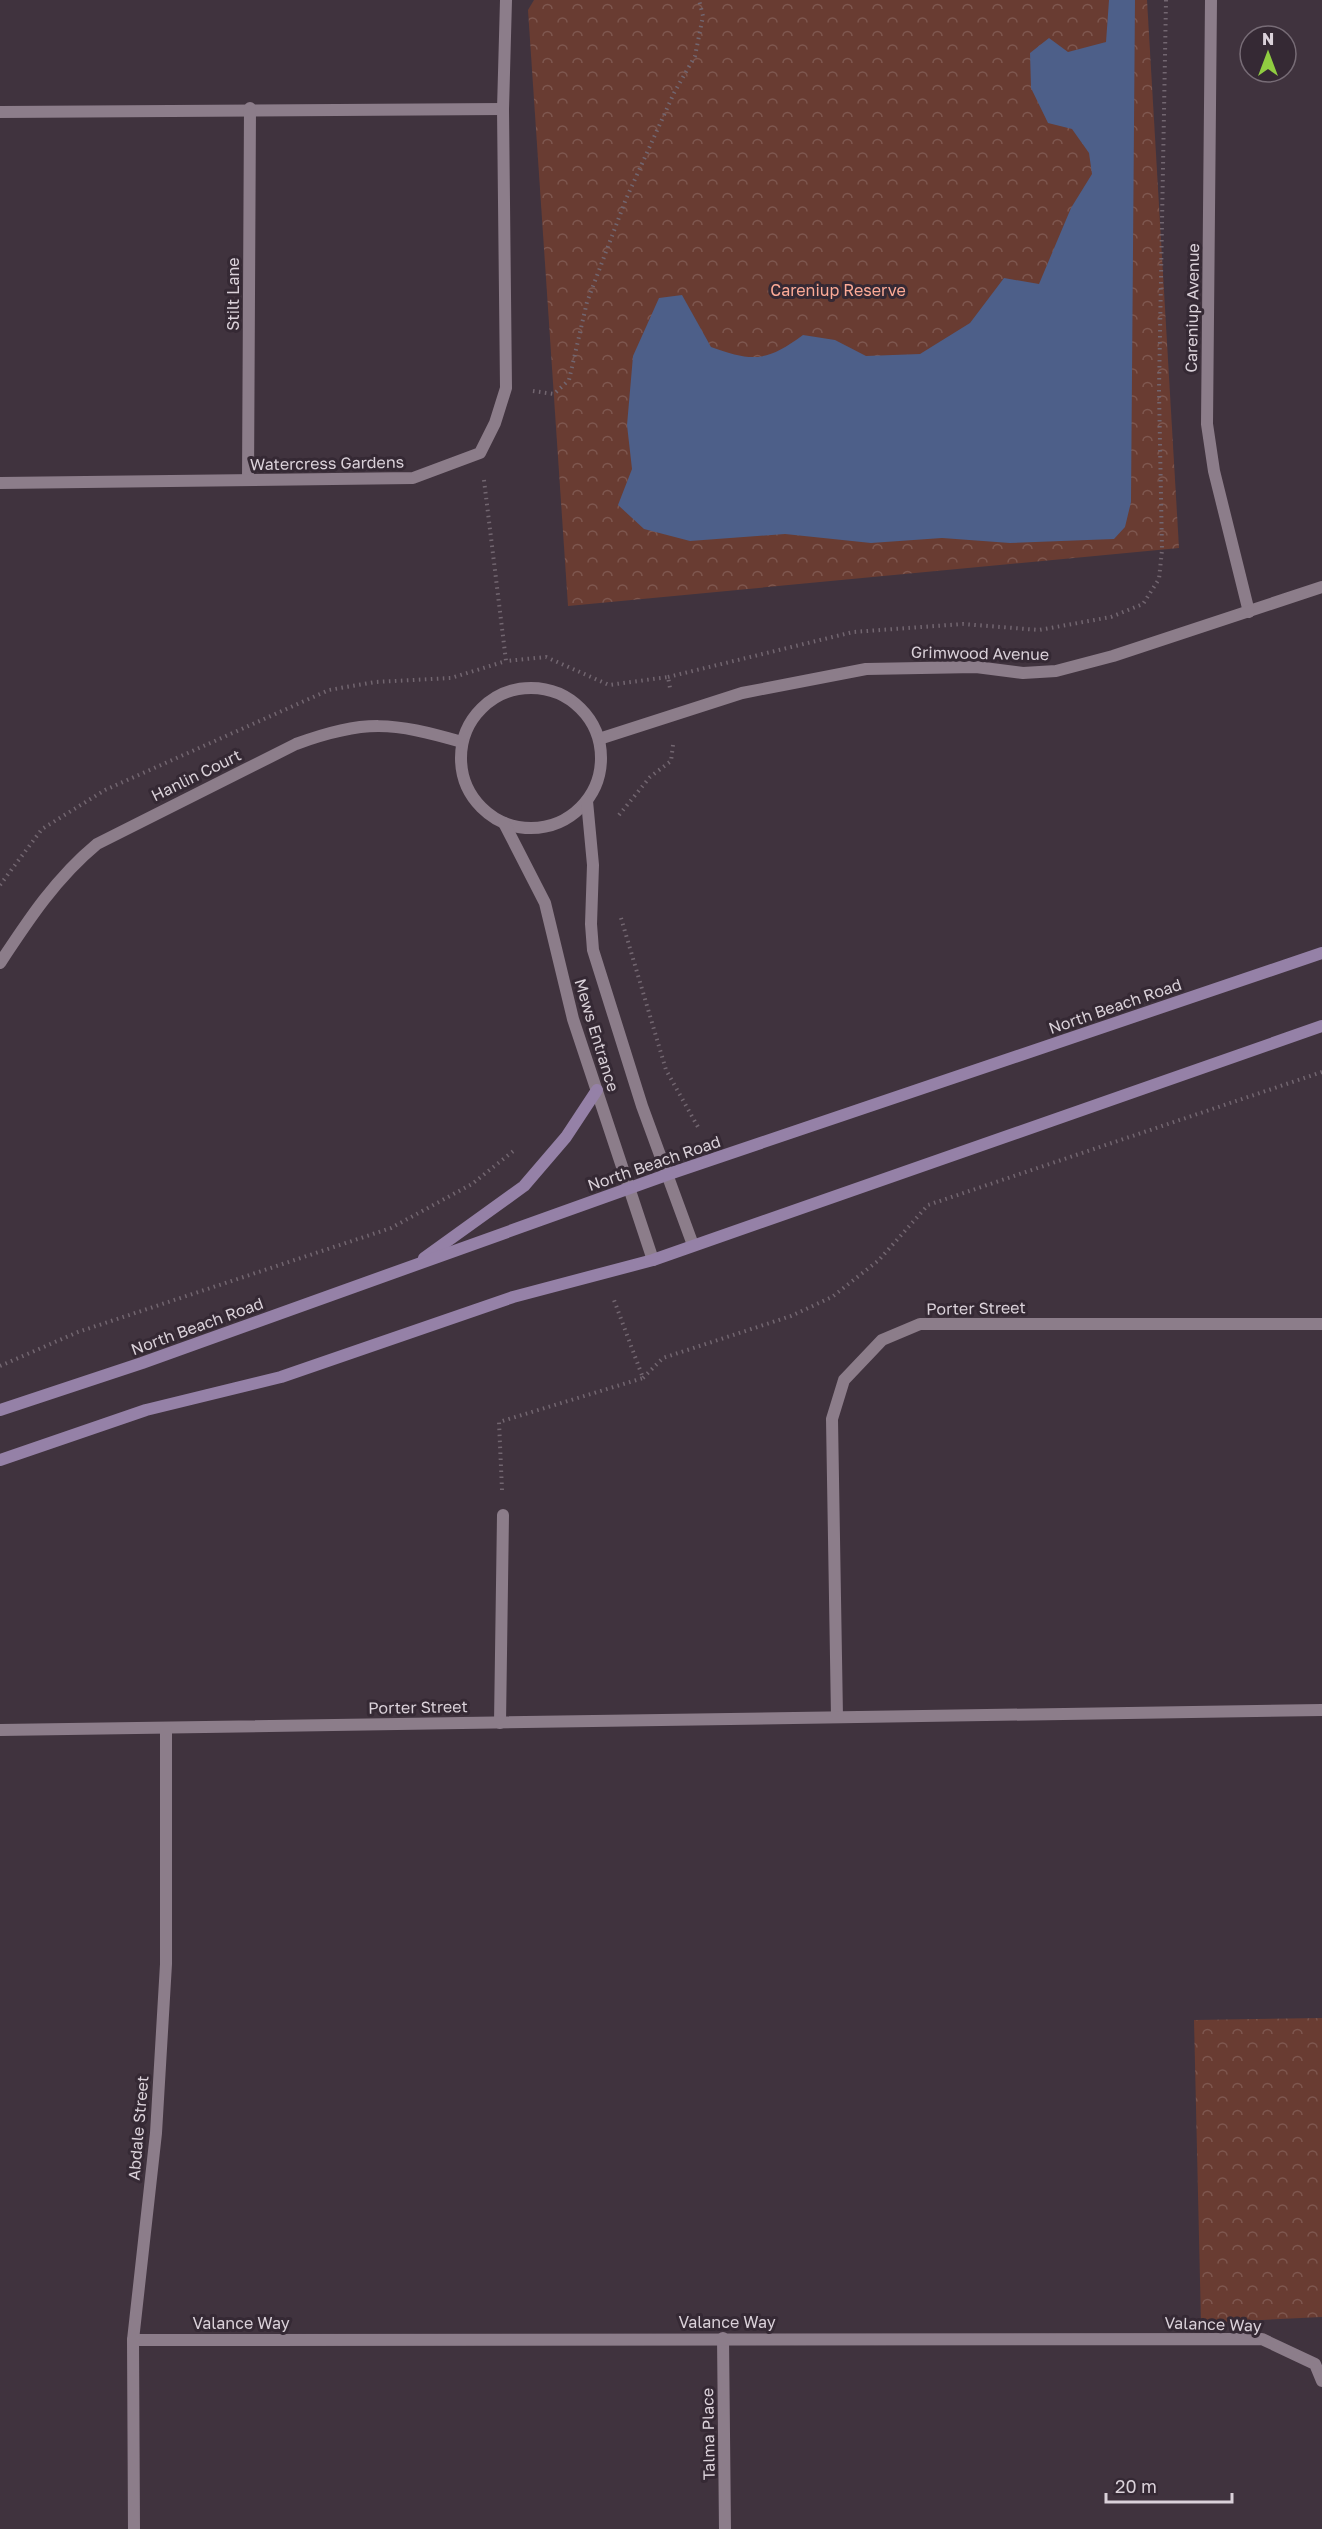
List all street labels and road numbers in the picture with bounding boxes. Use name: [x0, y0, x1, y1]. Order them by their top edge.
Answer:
street label: Careniup Avenue: [1181, 243, 1203, 373]
street label: Stilt Lane: [223, 257, 243, 331]
street label: Watercress Gardens: [250, 452, 404, 474]
street label: Grimwood Avenue: [911, 642, 1049, 664]
street label: Hanlin Court: [148, 745, 244, 805]
street label: North Beach Road: [1046, 974, 1184, 1038]
street label: Mews Entrance: [570, 976, 624, 1094]
street label: North Beach Road: [585, 1131, 723, 1195]
street label: North Beach Road: [128, 1293, 266, 1359]
street label: Porter Street: [926, 1297, 1026, 1319]
street label: Porter Street: [368, 1696, 468, 1718]
street label: Abdale Street: [123, 2075, 153, 2181]
street label: Valance Way: [678, 2312, 776, 2332]
street label: Valance Way: [1164, 2312, 1262, 2336]
street label: Valance Way: [192, 2313, 290, 2333]
street label: Talma Place: [697, 2388, 719, 2480]

